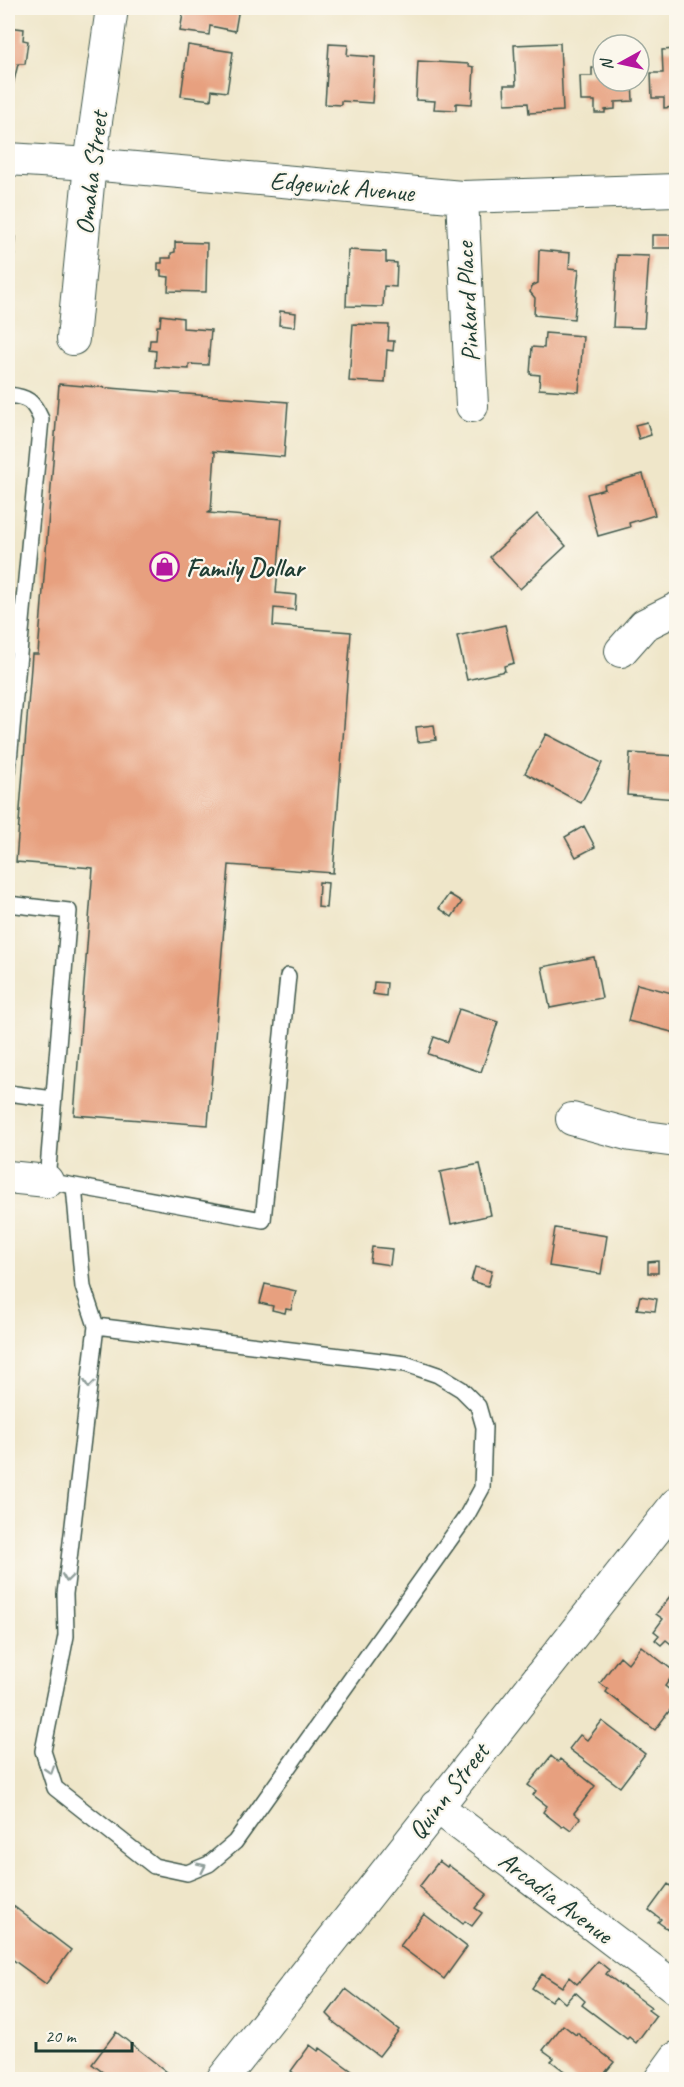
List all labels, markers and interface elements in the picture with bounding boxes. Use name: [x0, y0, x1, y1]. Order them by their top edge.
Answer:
north arrow: [591, 33, 651, 93]
text: N: [596, 56, 618, 71]
street label: Omaha Street: [68, 107, 116, 237]
street label: Edgewick Avenue: [268, 164, 417, 209]
street label: Pinkard Place: [448, 239, 487, 363]
shop icon: Family Dollar: [149, 551, 181, 583]
place label: Family Dollar: [186, 551, 306, 584]
one-way arrow: [83, 1380, 96, 1389]
one-way arrow: [61, 1573, 74, 1583]
street label: Quinn Street: [401, 1735, 498, 1846]
one-way arrow: [42, 1764, 55, 1775]
street label: Arcadia Avenue: [492, 1844, 621, 1952]
one-way arrow: [196, 1862, 207, 1874]
scale bar: [36, 2015, 132, 2053]
text: 20 m: [45, 2025, 78, 2047]

